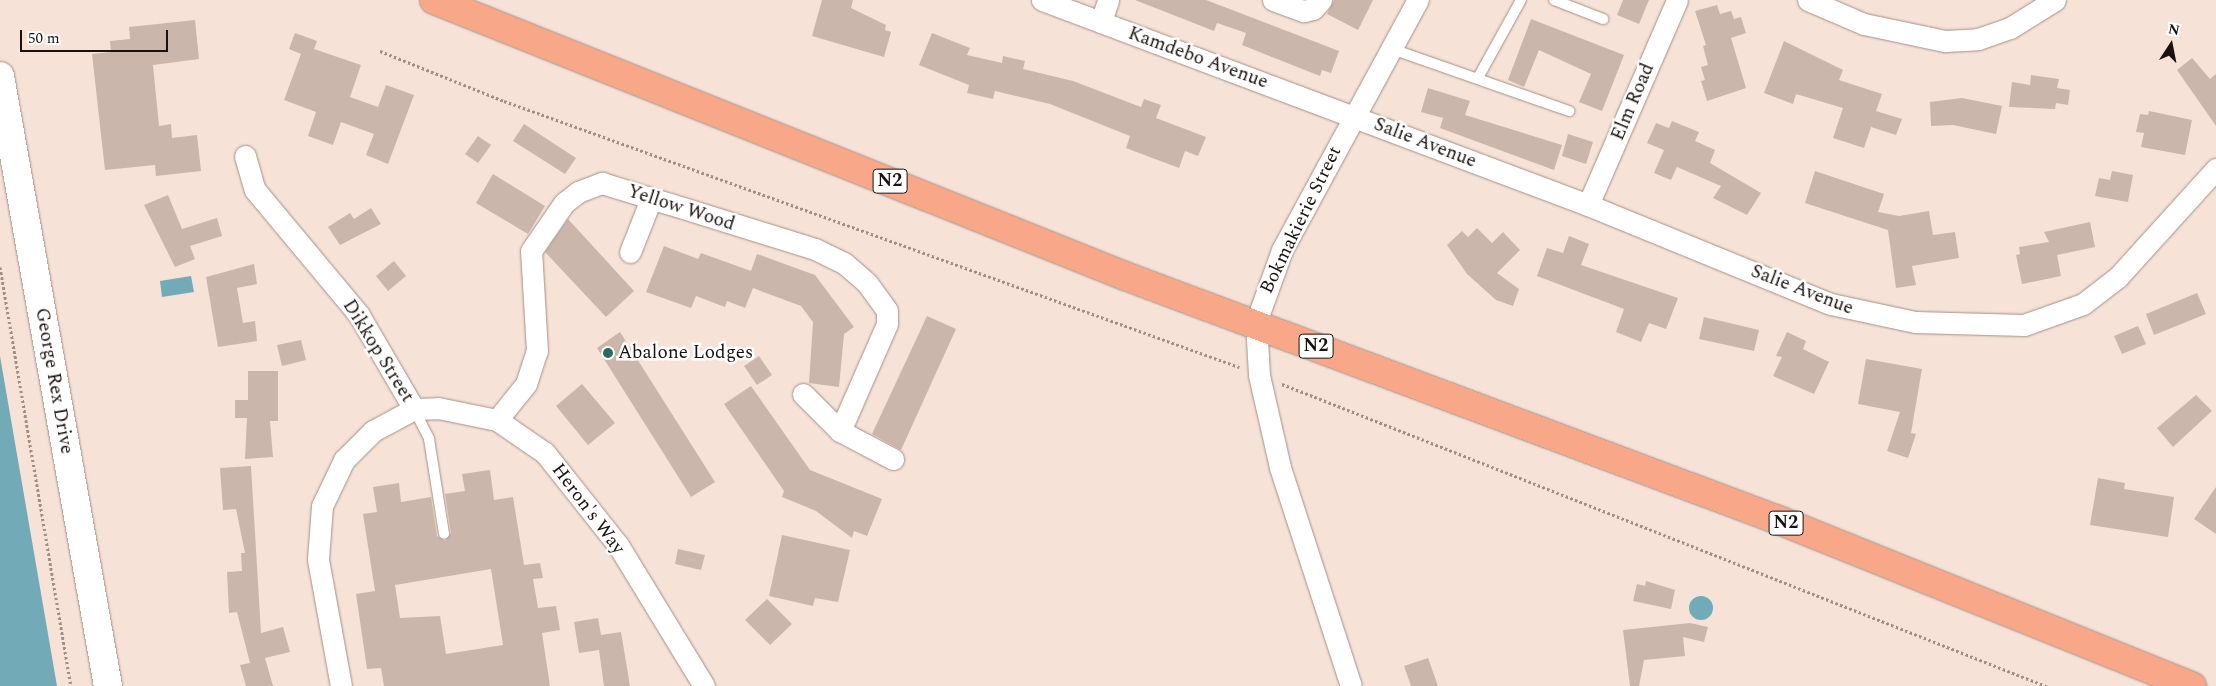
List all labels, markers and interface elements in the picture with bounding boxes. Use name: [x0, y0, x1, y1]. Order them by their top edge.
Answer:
text: N: [2166, 18, 2182, 41]
scale bar: [22, 20, 170, 52]
north arrow: [2146, 20, 2196, 70]
street label: Kamdebo Avenue: [1125, 22, 1271, 94]
text: 50 m: [28, 27, 60, 50]
street label: Elm Road: [1607, 60, 1659, 144]
street label: Salie Avenue: [1371, 113, 1479, 173]
street label: Bokmakierie Street: [1255, 142, 1347, 298]
road number: N2: [872, 166, 908, 197]
street label: Yellow Wood: [624, 180, 738, 236]
street label: Salie Avenue: [1748, 260, 1856, 320]
street label: Dikkop Street: [337, 295, 419, 407]
street label: George Rex Drive: [30, 306, 78, 456]
road number: N2: [1298, 331, 1334, 362]
place label: Abalone Lodges: [618, 342, 753, 364]
marker: Abalone Lodges: [602, 347, 614, 359]
street label: Heron's Way: [546, 459, 630, 559]
road number: N2: [1768, 508, 1804, 538]

